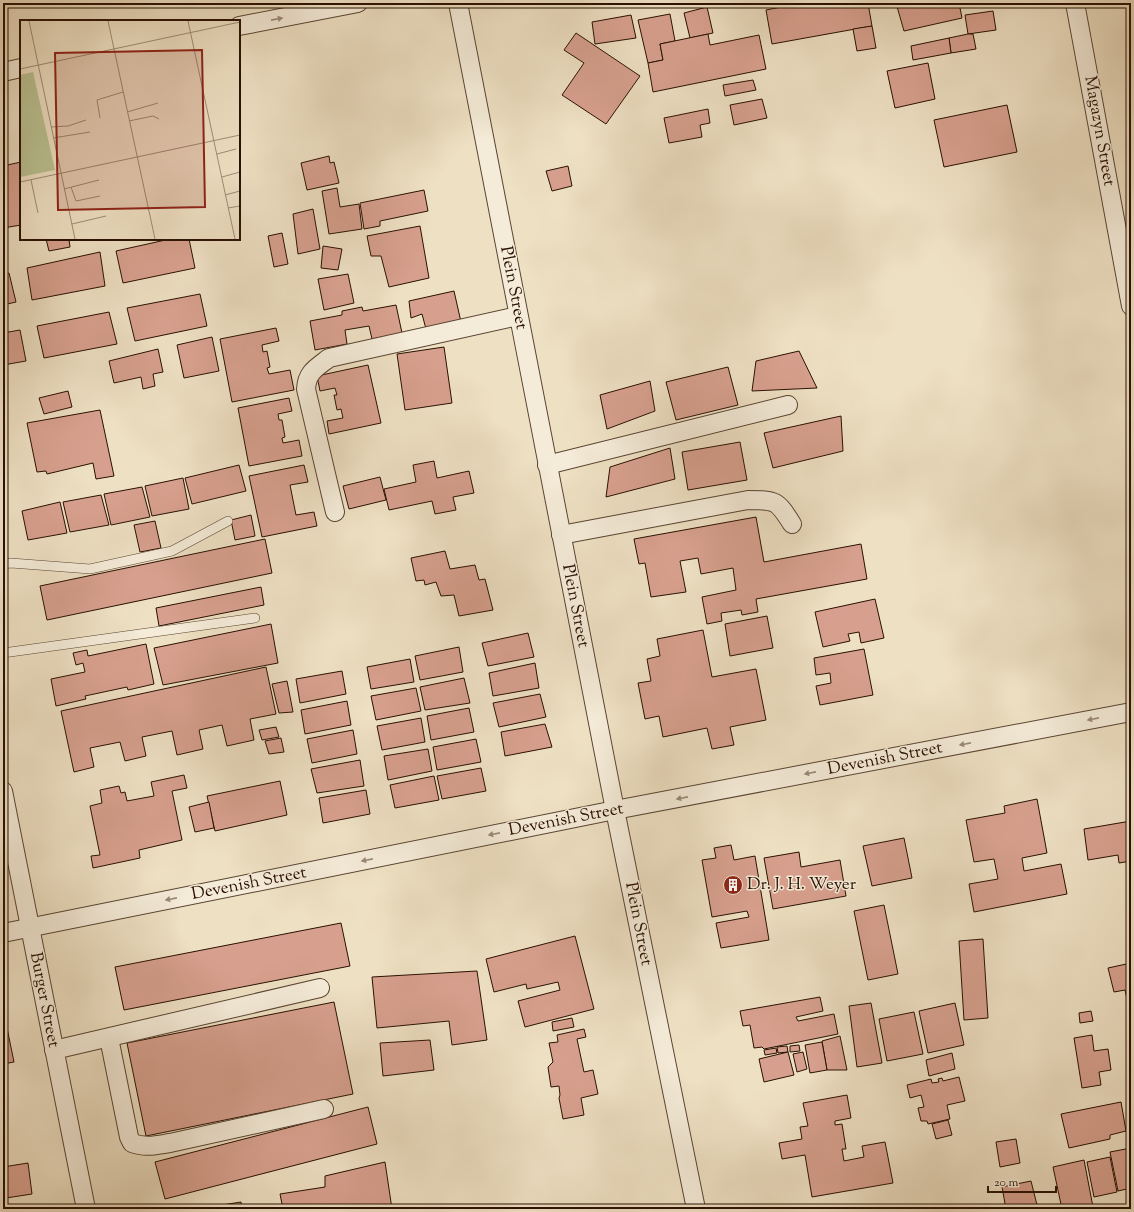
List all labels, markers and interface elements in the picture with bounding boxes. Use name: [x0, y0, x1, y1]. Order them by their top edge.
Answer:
one-way arrow: [271, 15, 283, 21]
inset map: [20, 20, 240, 240]
street label: Magazyn Street: [1077, 74, 1121, 188]
street label: Plein Street: [493, 244, 533, 332]
street label: Plein Street: [555, 562, 595, 650]
one-way arrow: [1087, 717, 1099, 723]
street label: Devenish Street: [826, 736, 945, 782]
one-way arrow: [959, 741, 971, 747]
one-way arrow: [804, 771, 816, 777]
one-way arrow: [676, 795, 688, 801]
street label: Devenish Street: [507, 797, 626, 843]
one-way arrow: [488, 832, 500, 838]
one-way arrow: [360, 857, 373, 863]
street label: Devenish Street: [190, 861, 309, 907]
place label: Dr. J. H. Weyer: [747, 873, 857, 897]
building icon: Dr. J. H. Weyer: [722, 874, 744, 896]
street label: Plein Street: [618, 880, 658, 968]
one-way arrow: [164, 897, 177, 903]
street label: Burger Street: [23, 950, 65, 1050]
scale bar: [988, 1168, 1056, 1194]
text: 20 m: [994, 1174, 1019, 1192]

